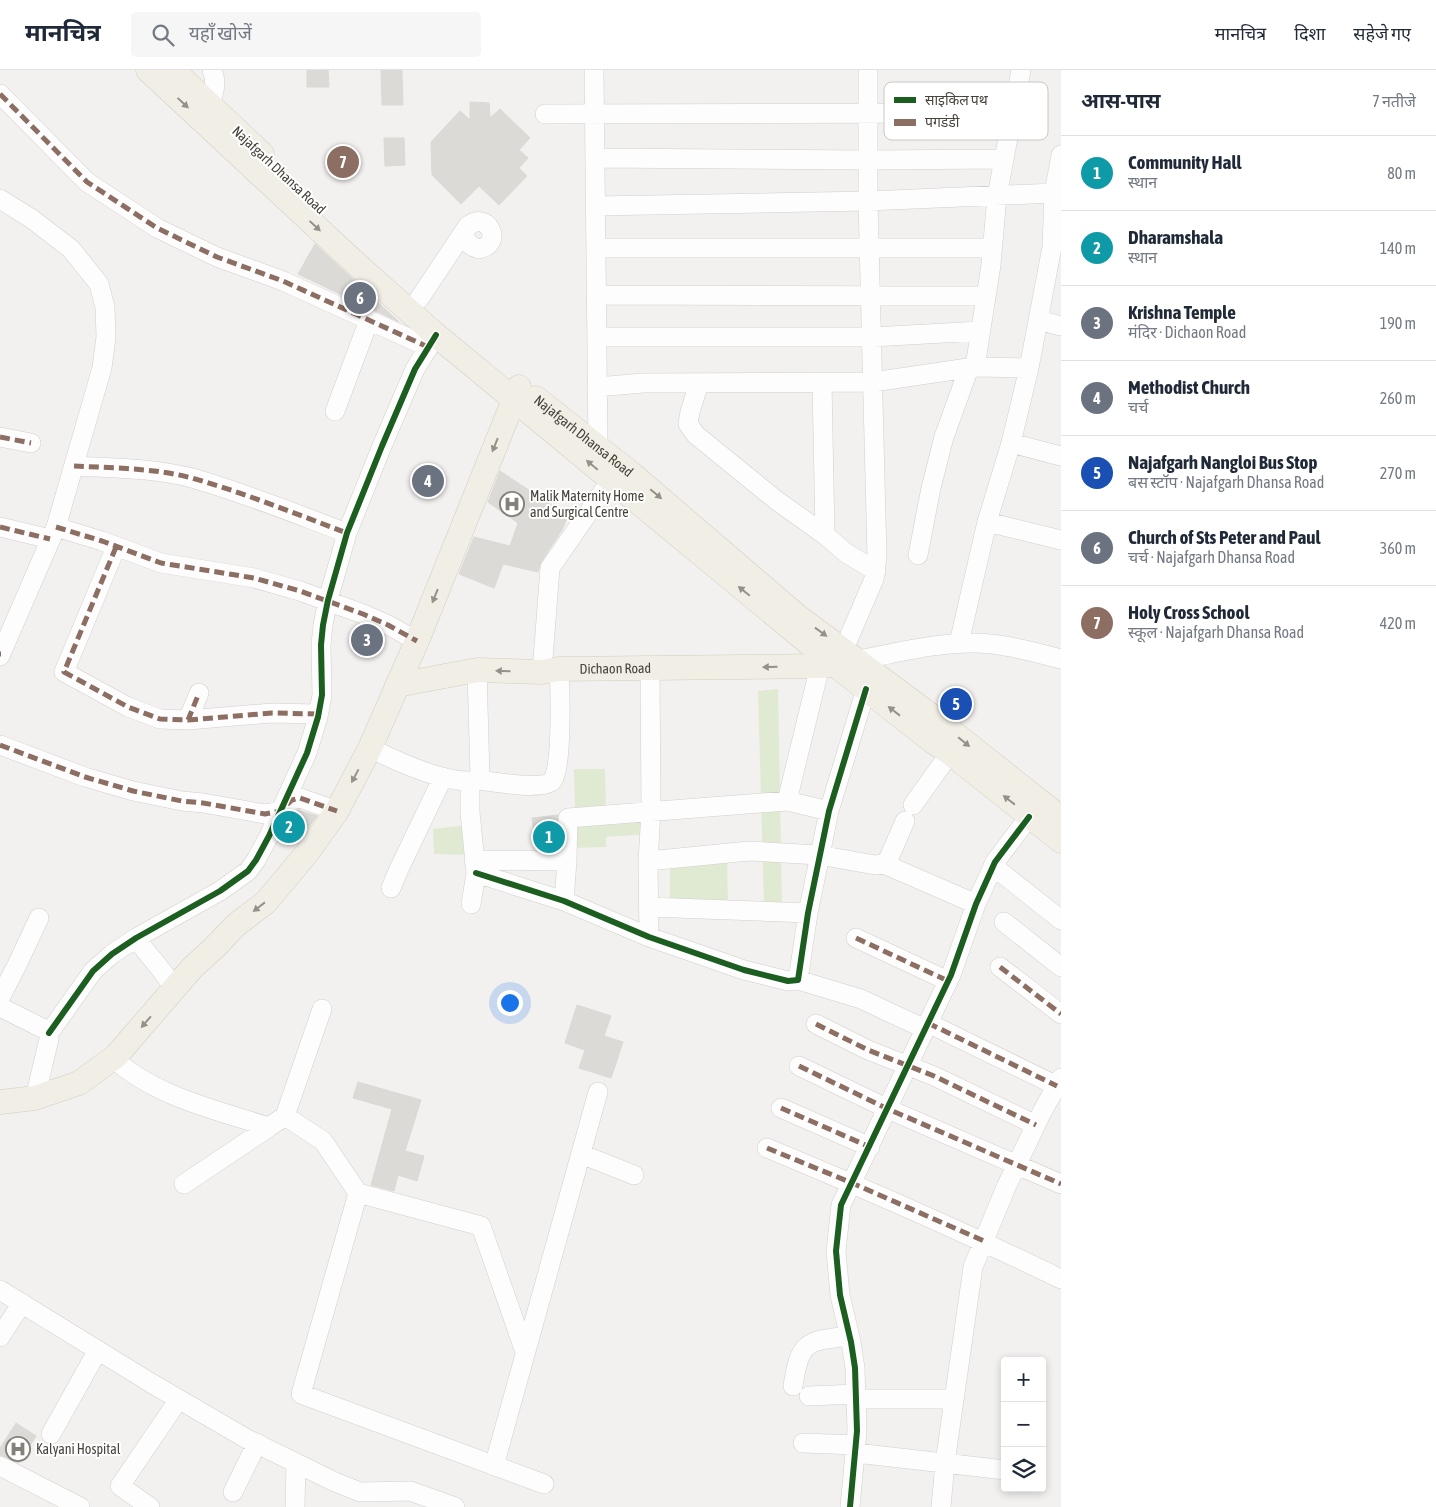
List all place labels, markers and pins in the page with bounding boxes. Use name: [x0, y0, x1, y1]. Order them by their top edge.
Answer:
pin: 7: [327, 143, 359, 181]
pin: 6: [344, 279, 376, 317]
pin: 4: [412, 462, 444, 500]
place label: Malik Maternity Home and Surgical Centre: [530, 488, 644, 520]
hospital icon: Malik Maternity Home and Surgical Centre: [499, 491, 525, 517]
pin: 3: [351, 621, 383, 659]
pin: 5: [940, 685, 972, 723]
pin: 2: [273, 808, 305, 846]
pin: 1: [533, 818, 565, 856]
hospital icon: Kalyani Hospital: [5, 1436, 31, 1462]
place label: Kalyani Hospital: [36, 1441, 121, 1457]

